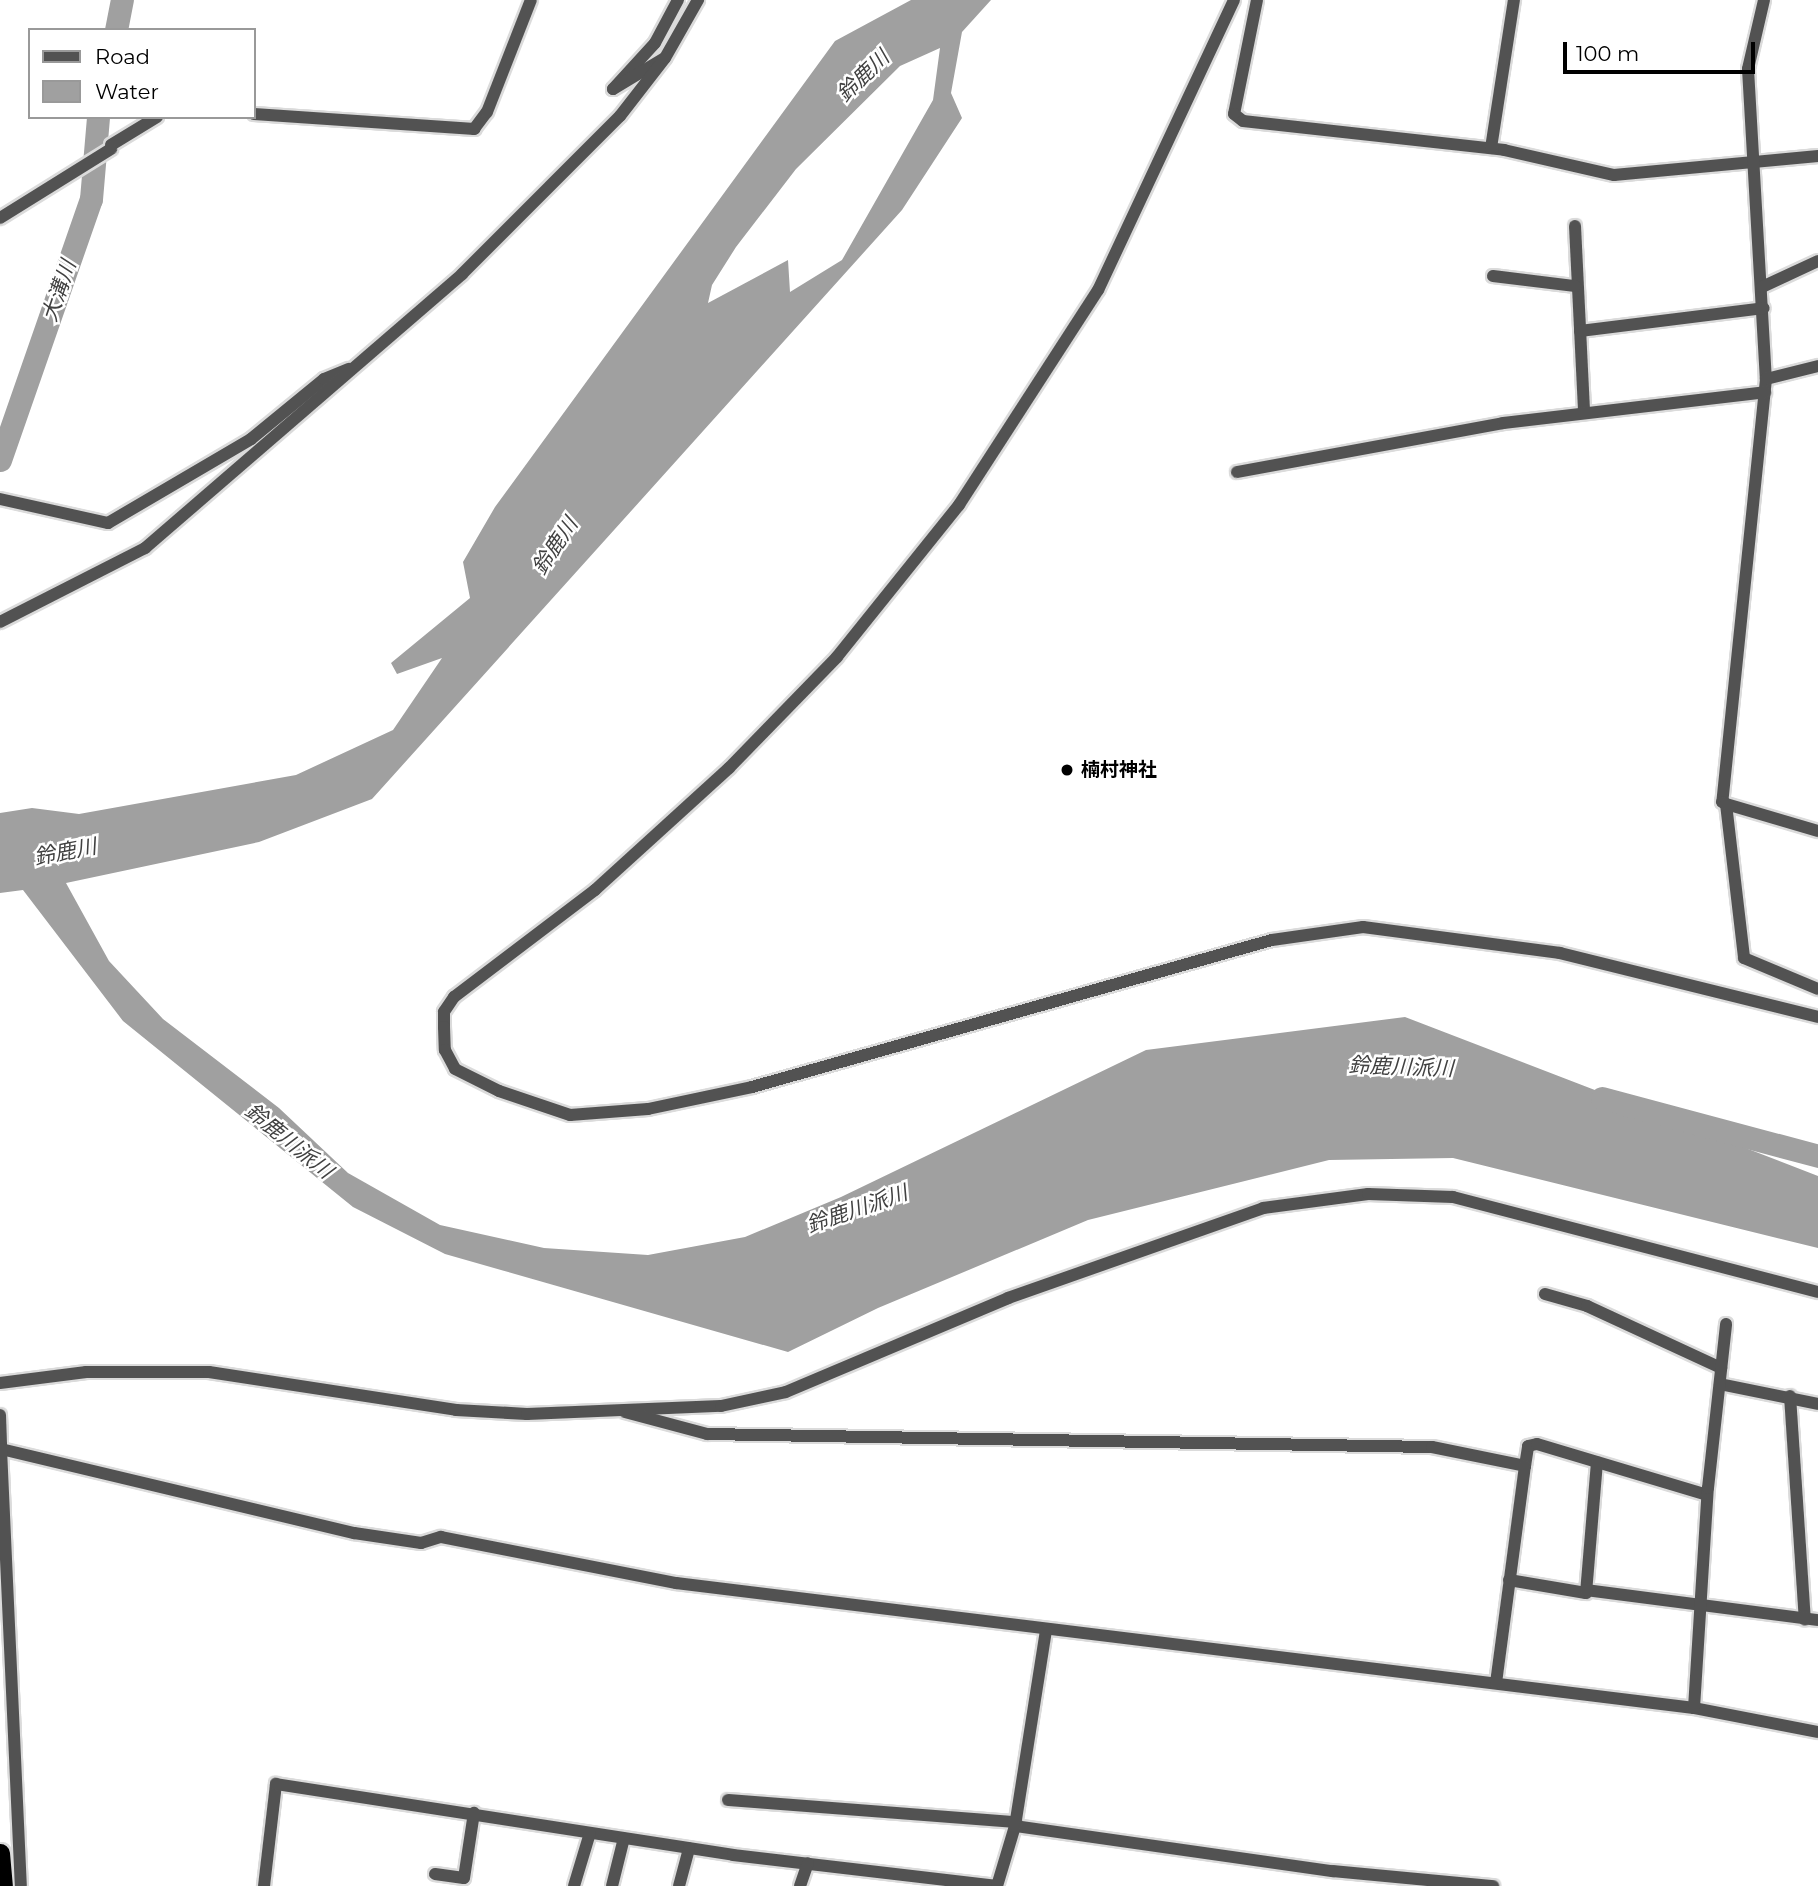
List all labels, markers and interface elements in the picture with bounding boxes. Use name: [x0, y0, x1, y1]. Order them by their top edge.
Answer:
legend: [28, 28, 256, 119]
scale bar: [1566, 28, 1758, 72]
text: 100 m: [1576, 41, 1639, 66]
text: Road: [95, 44, 150, 69]
water label: 鈴鹿川: [832, 45, 894, 107]
text: Water: [95, 79, 159, 104]
water label: 大溝川: [37, 257, 81, 325]
water label: 鈴鹿川: [527, 513, 583, 579]
place label: 楠村神社: [1081, 759, 1157, 781]
marker: 楠村神社: [1059, 762, 1075, 778]
water label: 鈴鹿川: [32, 834, 98, 870]
water label: 鈴鹿川派川: [1348, 1053, 1454, 1081]
water label: 鈴鹿川派川: [240, 1098, 338, 1184]
water label: 鈴鹿川派川: [803, 1180, 911, 1238]

